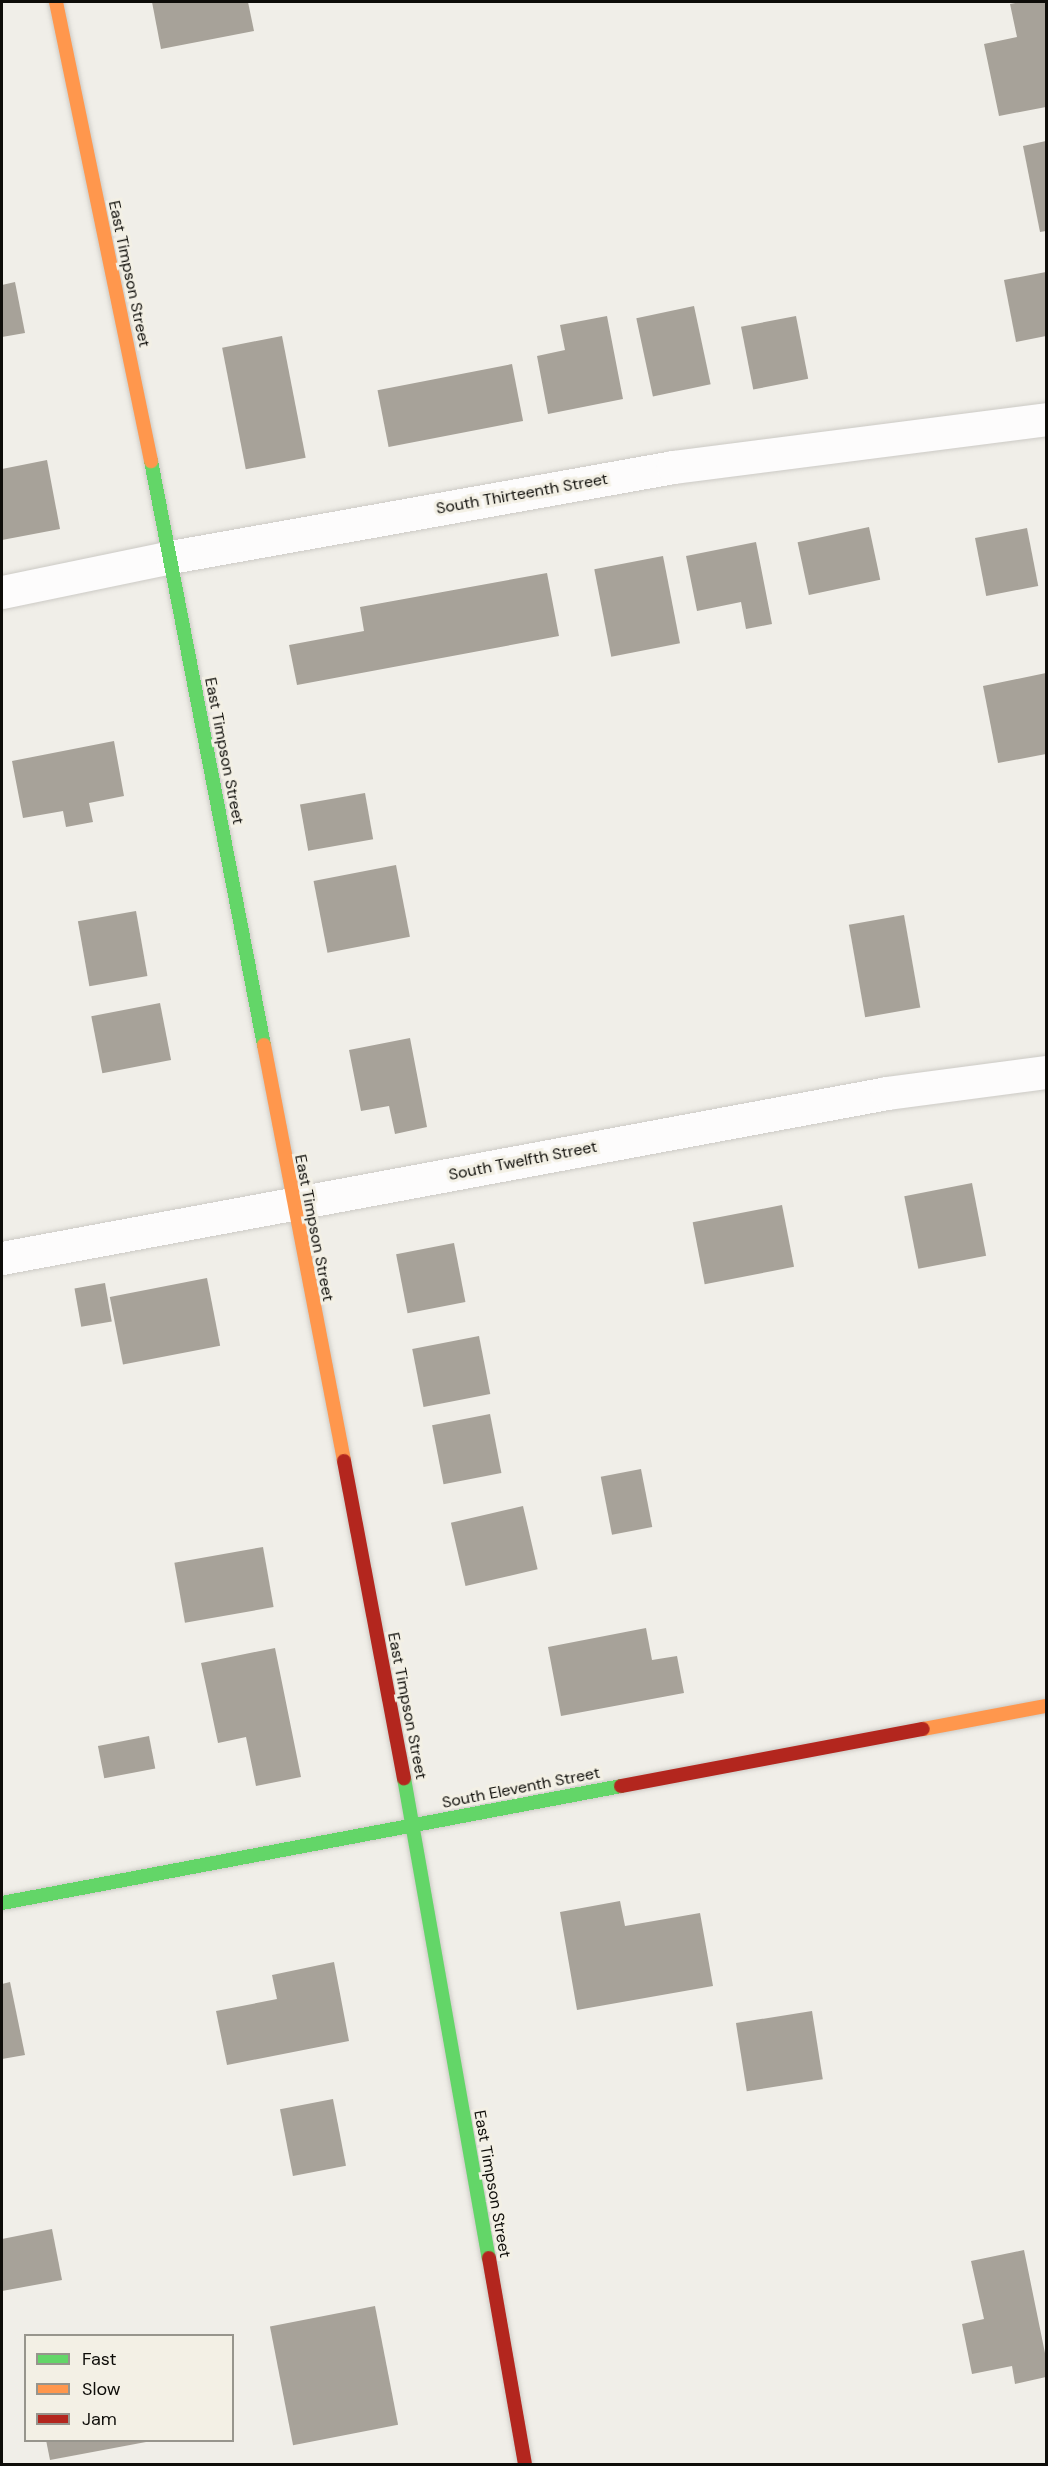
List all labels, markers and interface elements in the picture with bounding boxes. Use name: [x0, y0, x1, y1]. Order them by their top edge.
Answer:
street label: East Timpson Street: [104, 199, 154, 349]
street label: South Thirteenth Street: [435, 469, 609, 519]
street label: East Timpson Street: [200, 676, 248, 826]
street label: South Twelfth Street: [447, 1137, 599, 1185]
street label: East Timpson Street: [290, 1153, 338, 1303]
street label: East Timpson Street: [383, 1631, 431, 1781]
street label: South Eleventh Street: [440, 1763, 602, 1813]
street label: East Timpson Street: [470, 2109, 514, 2259]
legend: [24, 2334, 234, 2442]
text: Fast: [82, 2347, 117, 2371]
text: Slow: [82, 2377, 121, 2401]
text: Jam: [82, 2407, 117, 2431]

